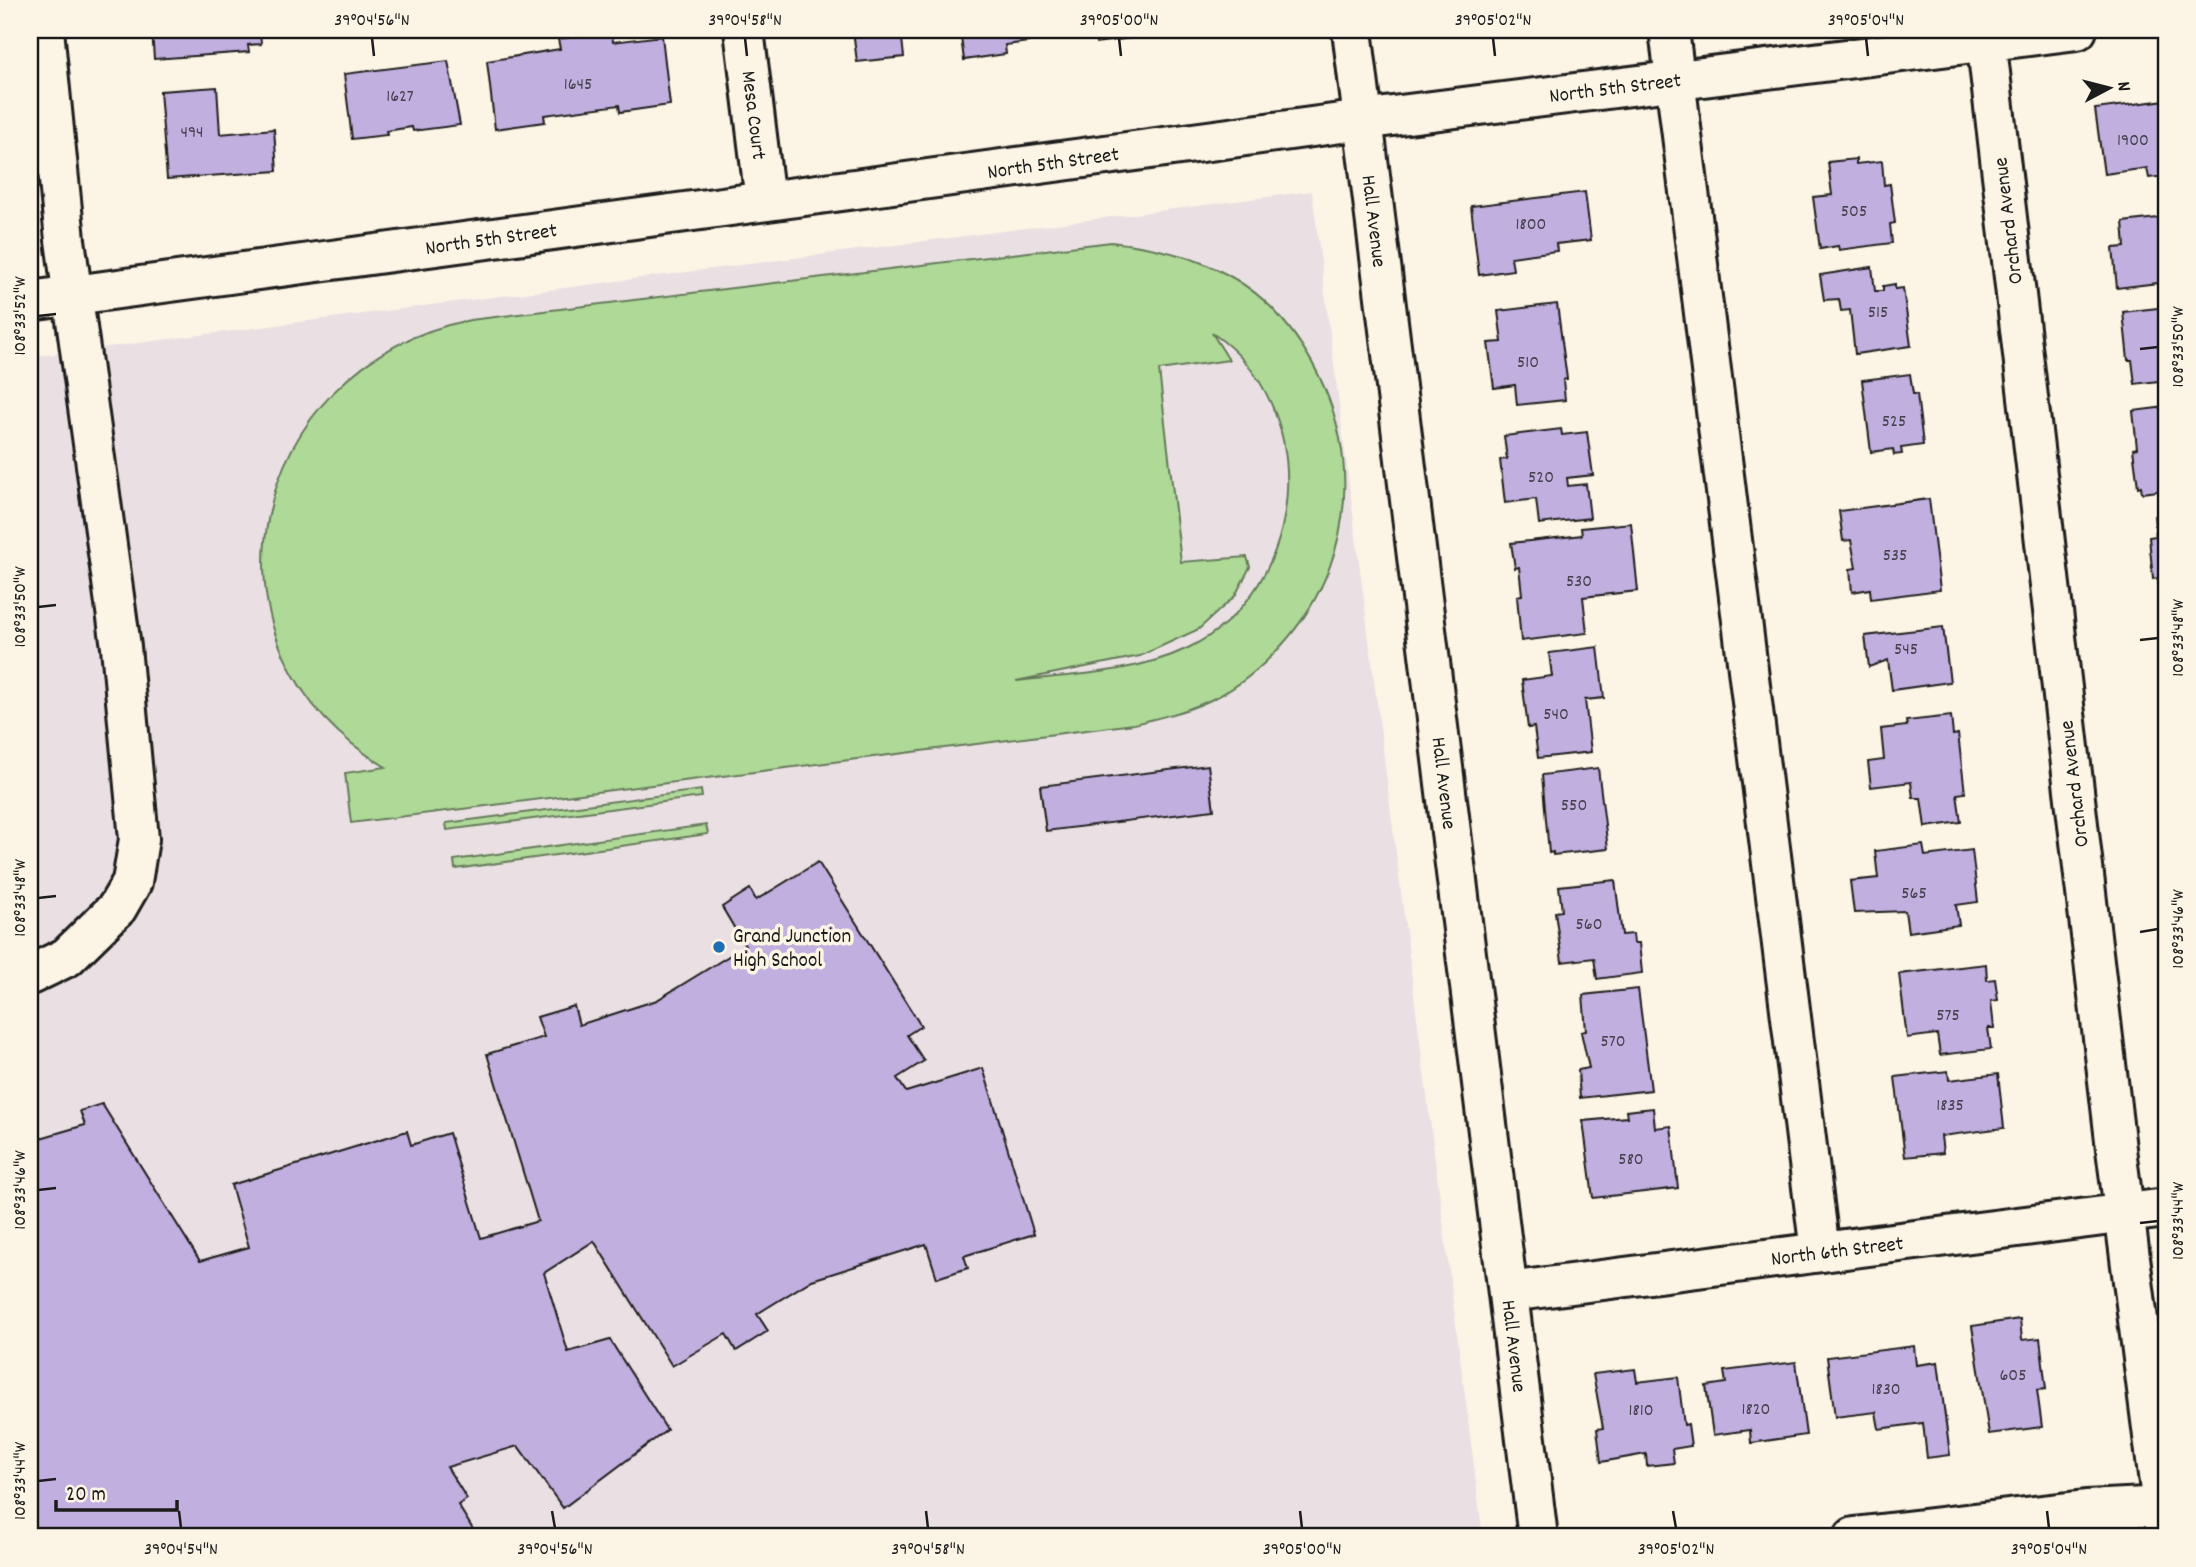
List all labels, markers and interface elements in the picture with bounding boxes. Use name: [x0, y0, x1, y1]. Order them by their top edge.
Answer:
text: 39°04'56"N: [334, 9, 410, 34]
text: 39°04'58"N: [708, 9, 782, 34]
text: 39°05'00"N: [1080, 9, 1158, 34]
text: 39°05'02"N: [1455, 9, 1531, 34]
text: 39°05'04"N: [1828, 9, 1904, 34]
north arrow: [2074, 52, 2144, 122]
street label: North 5th Street: [1548, 67, 1683, 113]
street label: Mesa Court: [732, 69, 772, 162]
house number: 1645: [564, 73, 592, 98]
text: N: [2108, 80, 2136, 93]
house number: 1627: [386, 85, 414, 110]
house number: 494: [180, 121, 204, 146]
house number: 1900: [2117, 129, 2149, 154]
street label: North 5th Street: [986, 141, 1121, 189]
street label: Orchard Avenue: [1987, 155, 2033, 286]
street label: Hall Avenue: [1351, 173, 1393, 269]
house number: 505: [1841, 200, 1867, 225]
house number: 1800: [1516, 213, 1546, 238]
street label: North 5th Street: [424, 217, 559, 265]
text: 108°33'52"W: [9, 276, 34, 356]
house number: 515: [1868, 301, 1888, 326]
text: 108°33'50"W: [2167, 306, 2192, 388]
house number: 510: [1517, 351, 1539, 376]
house number: 525: [1882, 410, 1906, 435]
house number: 520: [1528, 466, 1554, 491]
house number: 535: [1883, 544, 1907, 569]
text: 108°33'50"W: [9, 566, 34, 648]
house number: 530: [1566, 570, 1592, 595]
text: 108°33'48"W: [2167, 598, 2192, 677]
house number: 545: [1894, 638, 1918, 663]
house number: 540: [1543, 703, 1569, 728]
street label: Orchard Avenue: [2053, 718, 2099, 849]
street label: Hall Avenue: [1421, 735, 1463, 831]
house number: 550: [1561, 794, 1587, 819]
text: 108°33'48"W: [9, 858, 34, 937]
house number: 565: [1901, 882, 1927, 907]
text: 108°33'46"W: [2167, 889, 2192, 969]
house number: 560: [1576, 913, 1602, 938]
place label: Grand Junction High School: [733, 923, 851, 977]
marker: Grand Junction High School: [711, 939, 727, 955]
house number: 575: [1936, 1004, 1960, 1029]
house number: 570: [1600, 1030, 1626, 1055]
house number: 1835: [1936, 1094, 1964, 1119]
house number: 580: [1618, 1148, 1644, 1173]
text: 108°33'46"W: [9, 1150, 34, 1230]
text: 108°33'44"W: [2167, 1181, 2192, 1260]
street label: North 6th Street: [1769, 1230, 1906, 1276]
street label: Hall Avenue: [1491, 1298, 1533, 1394]
house number: 605: [2000, 1364, 2026, 1389]
house number: 1830: [1872, 1378, 1900, 1403]
house number: 1820: [1742, 1398, 1770, 1423]
house number: 1810: [1629, 1399, 1653, 1424]
text: 108°33'44"W: [9, 1441, 34, 1520]
scale bar: [56, 1469, 177, 1513]
text: 20 m: [66, 1481, 106, 1511]
text: 39°04'54"N: [144, 1538, 218, 1563]
text: 39°04'56"N: [517, 1538, 593, 1563]
text: 39°04'58"N: [891, 1538, 965, 1563]
text: 39°05'00"N: [1263, 1538, 1341, 1563]
text: 39°05'02"N: [1638, 1538, 1714, 1563]
text: 39°05'04"N: [2011, 1538, 2087, 1563]

